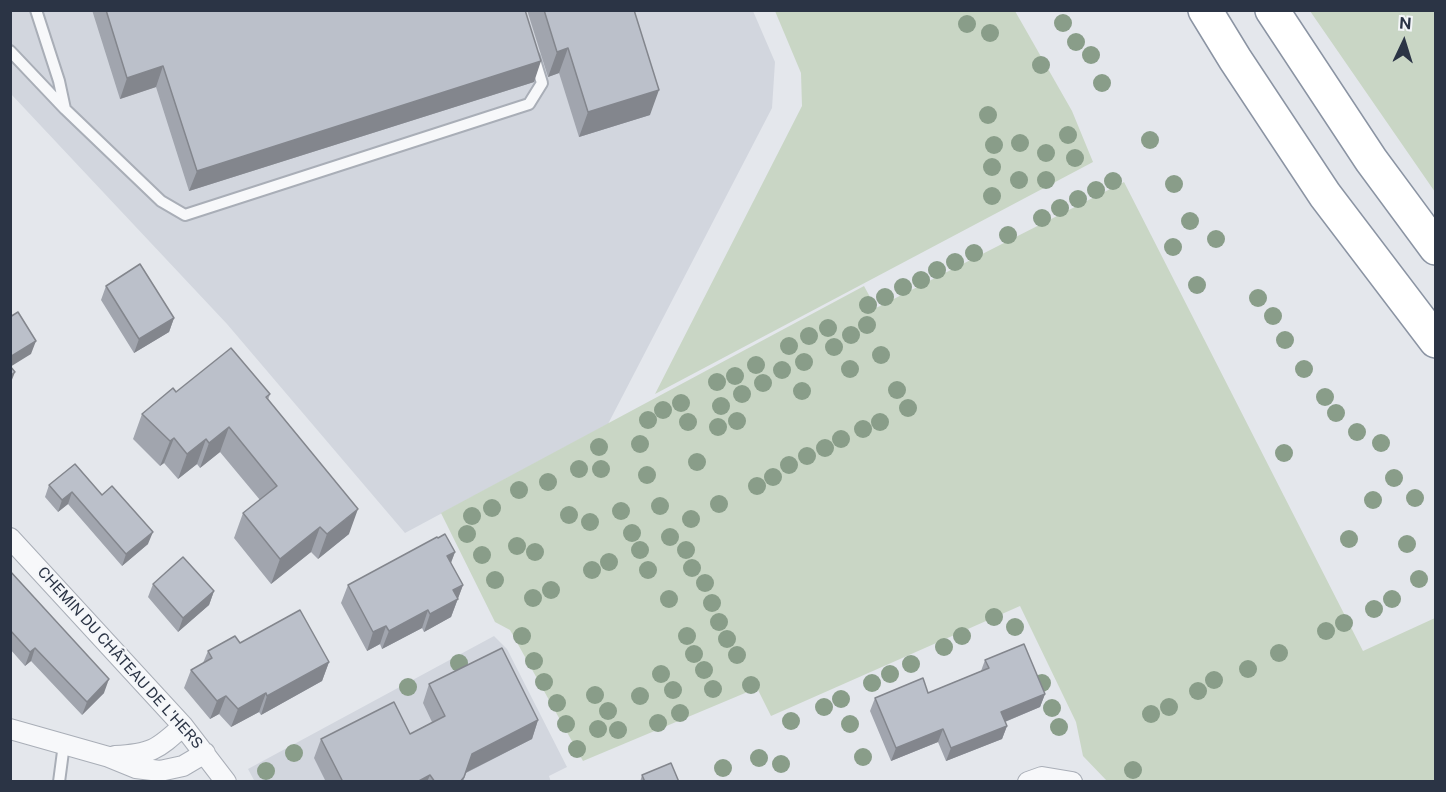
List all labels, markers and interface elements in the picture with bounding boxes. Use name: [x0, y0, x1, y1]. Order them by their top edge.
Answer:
north arrow: [1374, 12, 1434, 72]
text: N: [1398, 14, 1412, 33]
street label: CHEMIN DU CHÂTEAU DE L'HERS: [34, 563, 206, 753]

